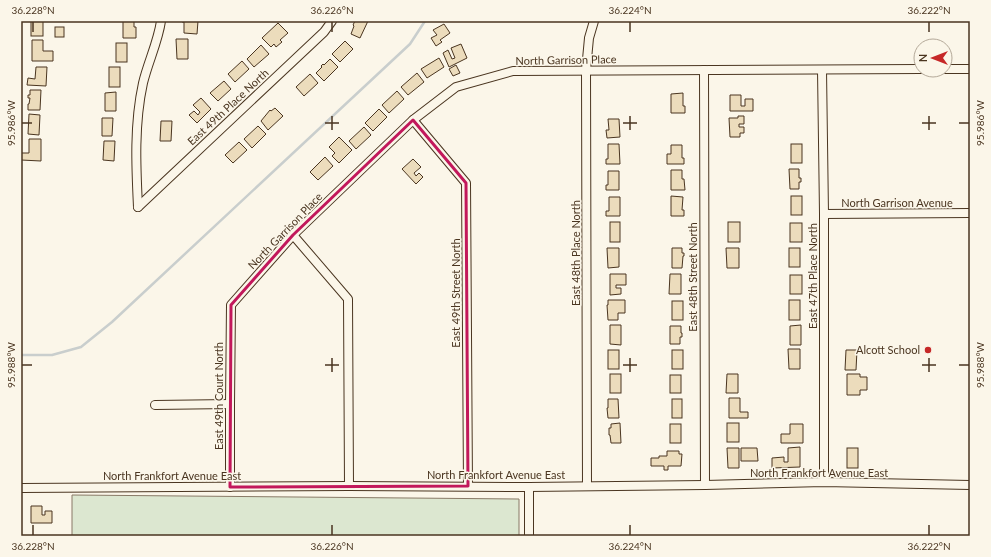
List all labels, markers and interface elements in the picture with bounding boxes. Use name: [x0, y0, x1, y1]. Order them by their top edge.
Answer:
text: 36.228°N: [11, 4, 55, 16]
text: 36.226°N: [310, 4, 354, 16]
text: 36.224°N: [608, 4, 652, 16]
text: 36.222°N: [907, 4, 951, 16]
north arrow: [913, 38, 953, 78]
street label: North Garrison Place: [515, 52, 617, 67]
text: N: [916, 54, 929, 62]
street label: East 49th Place North: [184, 66, 271, 148]
text: 95.986°W: [5, 99, 17, 146]
text: 95.986°W: [974, 99, 986, 146]
street label: North Garrison Place: [245, 190, 325, 272]
street label: North Garrison Avenue: [841, 196, 953, 209]
street label: East 48th Place North: [569, 200, 582, 306]
street label: East 48th Street North: [686, 222, 699, 332]
street label: East 47th Place North: [806, 223, 819, 329]
street label: East 49th Street North: [449, 238, 462, 348]
text: 95.988°W: [5, 341, 17, 388]
text: 95.988°W: [974, 341, 986, 388]
street label: East 49th Court North: [212, 342, 225, 450]
place label: Alcott School: [856, 343, 920, 356]
marker: Alcott School: [923, 345, 933, 355]
street label: North Frankfort Avenue East: [750, 466, 888, 479]
street label: North Frankfort Avenue East: [427, 468, 565, 481]
street label: North Frankfort Avenue East: [103, 469, 241, 482]
text: 36.228°N: [11, 540, 55, 552]
text: 36.226°N: [310, 540, 354, 552]
text: 36.224°N: [608, 540, 652, 552]
text: 36.222°N: [907, 540, 951, 552]

